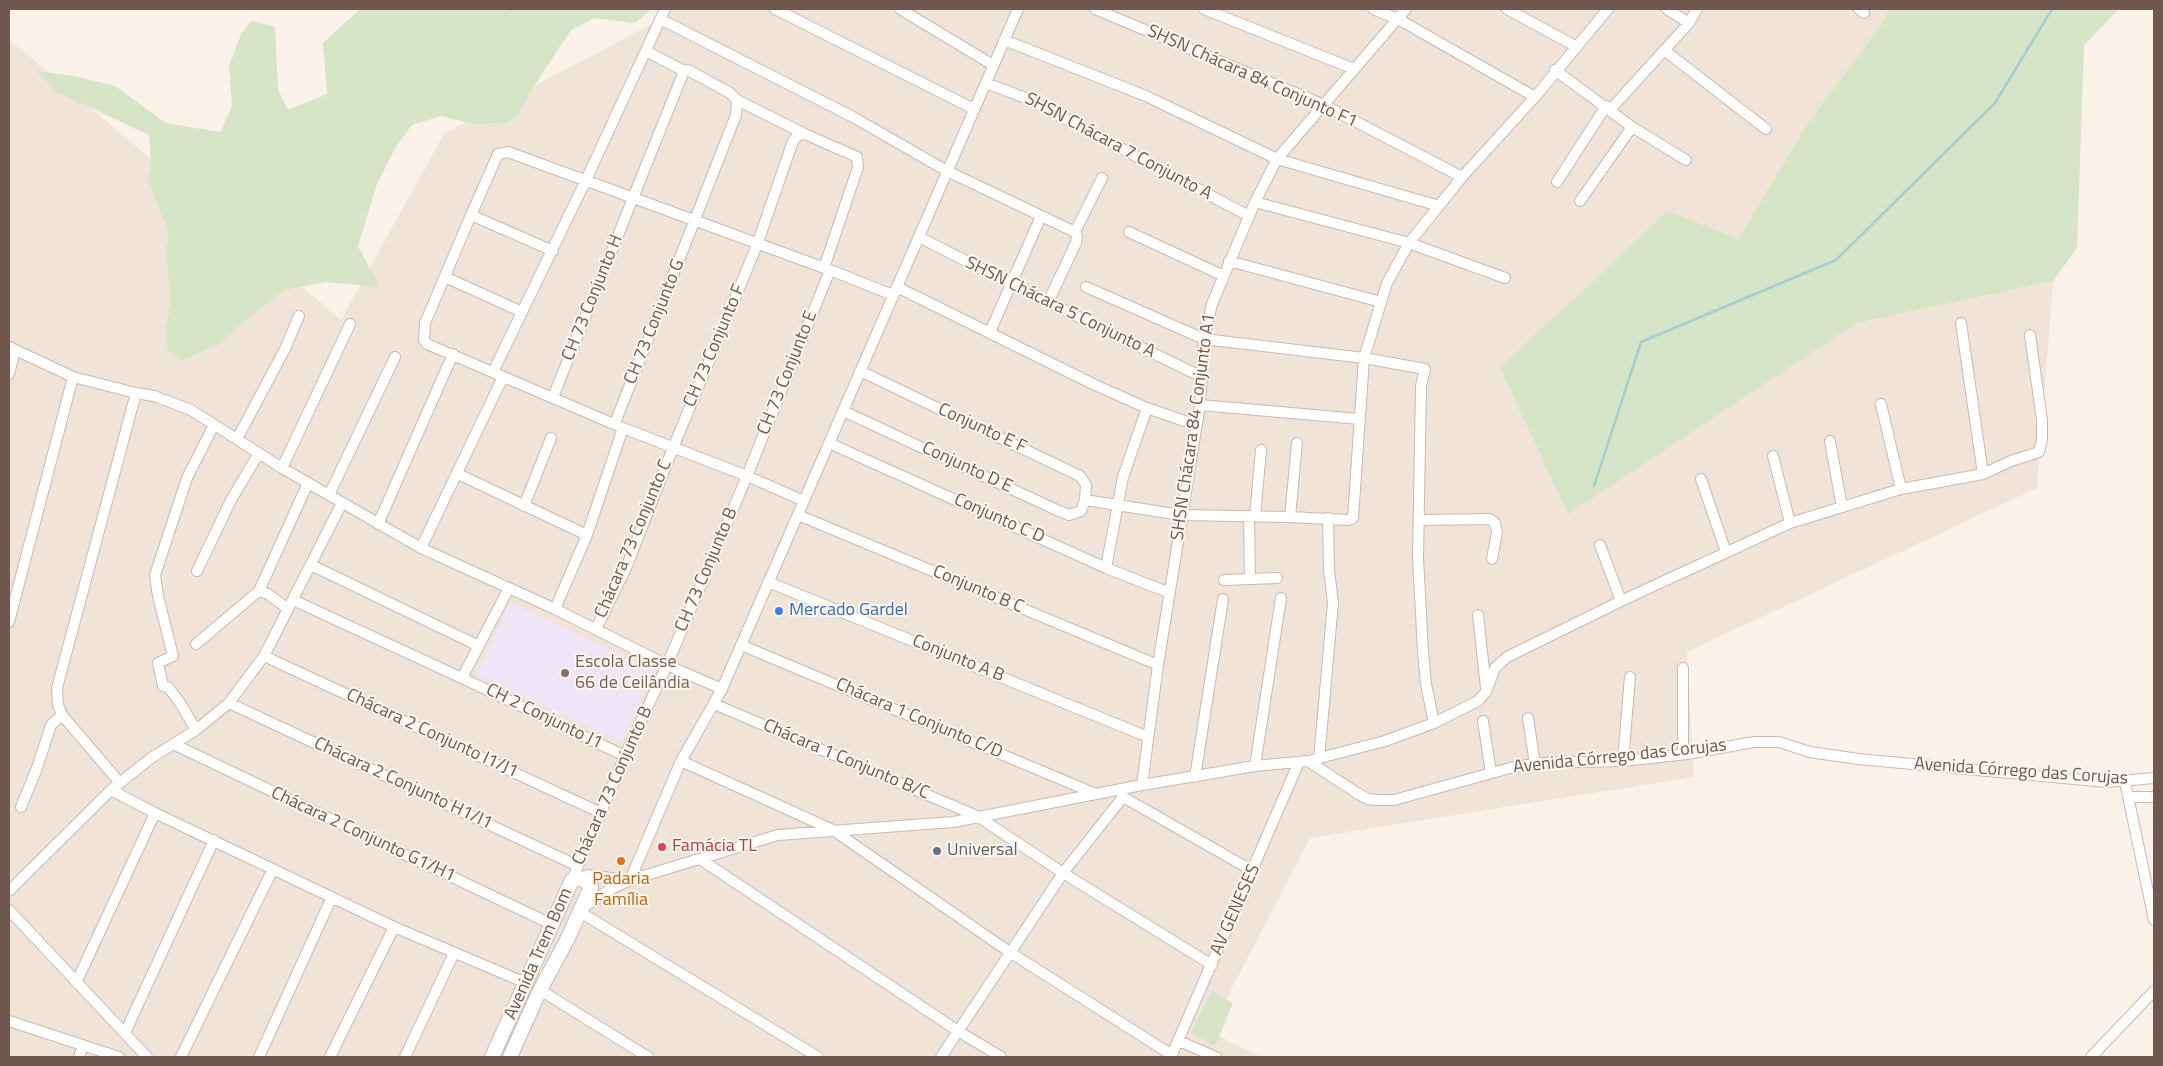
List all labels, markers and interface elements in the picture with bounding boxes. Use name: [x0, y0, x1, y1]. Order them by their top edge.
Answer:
street label: SHSN Chácara 84 Conjunto F1: [1144, 21, 1360, 133]
street label: SHSN Chácara 7 Conjunto A: [1021, 88, 1215, 206]
street label: CH 73 Conjunto H: [558, 232, 628, 364]
street label: SHSN Chácara 5 Conjunto A: [961, 253, 1159, 363]
street label: CH 73 Conjunto G: [620, 256, 690, 388]
street label: CH 73 Conjunto F: [679, 281, 751, 411]
street label: CH 73 Conjunto E: [753, 308, 823, 438]
street label: SHSN Chácara 84 Conjunto A1: [1167, 312, 1221, 542]
street label: Conjunto E F: [934, 399, 1030, 459]
street label: Conjunto D E: [918, 438, 1016, 498]
street label: Chácara 73 Conjunto C: [591, 456, 677, 622]
street label: Conjunto C D: [950, 489, 1048, 549]
street label: CH 73 Conjunto B: [671, 505, 743, 635]
street label: Conjunto B C: [929, 561, 1027, 619]
place label: Mercado Gardel: [789, 600, 908, 622]
marker: Mercado Gardel: [773, 605, 785, 617]
street label: Conjunto A B: [909, 631, 1007, 687]
place label: Escola Classe 66 de Ceilândia: [575, 652, 690, 694]
marker: Escola Classe 66 de Ceilândia: [559, 667, 571, 679]
street label: Chácara 1 Conjunto C/D: [832, 674, 1006, 764]
street label: CH 2 Conjunto J1: [482, 679, 606, 755]
street label: Chácara 2 Conjunto I1/J1: [343, 685, 521, 783]
street label: Chácara 73 Conjunto B: [568, 703, 658, 869]
street label: Chácara 1 Conjunto B/C: [760, 715, 932, 805]
street label: Chácara 2 Conjunto H1/I1: [310, 733, 496, 835]
street label: Avenida Córrego das Corujas: [1512, 735, 1728, 779]
street label: Avenida Córrego das Corujas: [1913, 754, 2129, 790]
street label: Chácara 2 Conjunto G1/H1: [267, 783, 459, 887]
place label: Famácia TL: [672, 836, 757, 858]
place label: Universal: [947, 840, 1018, 862]
marker: Famácia TL: [656, 841, 668, 853]
marker: Universal: [931, 845, 943, 857]
marker: Padaria Família: [615, 855, 627, 867]
street label: AV GENESES: [1206, 861, 1266, 959]
place label: Padaria Família: [592, 869, 650, 912]
street label: Avenida Trem Bom: [500, 885, 578, 1023]

